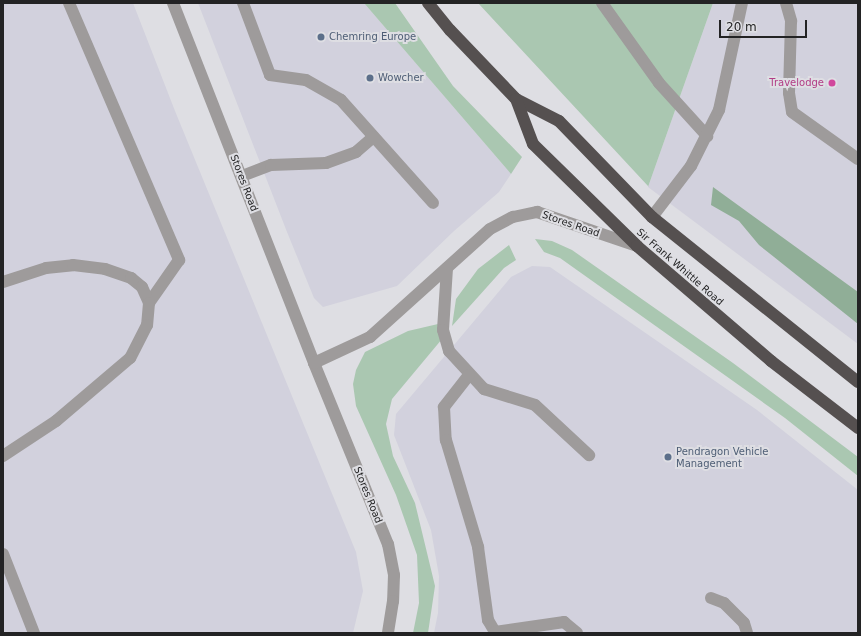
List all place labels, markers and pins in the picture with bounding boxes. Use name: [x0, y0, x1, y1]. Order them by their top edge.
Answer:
place label: Chemring Europe: [329, 31, 416, 43]
marker: Chemring Europe: [316, 32, 326, 42]
place label: Wowcher: [378, 72, 424, 84]
marker: Wowcher: [365, 73, 375, 83]
place label: Travelodge: [769, 77, 824, 89]
marker: Travelodge: [827, 78, 837, 88]
place label: Pendragon Vehicle Management: [676, 445, 768, 468]
marker: Pendragon Vehicle Management: [663, 452, 673, 462]

